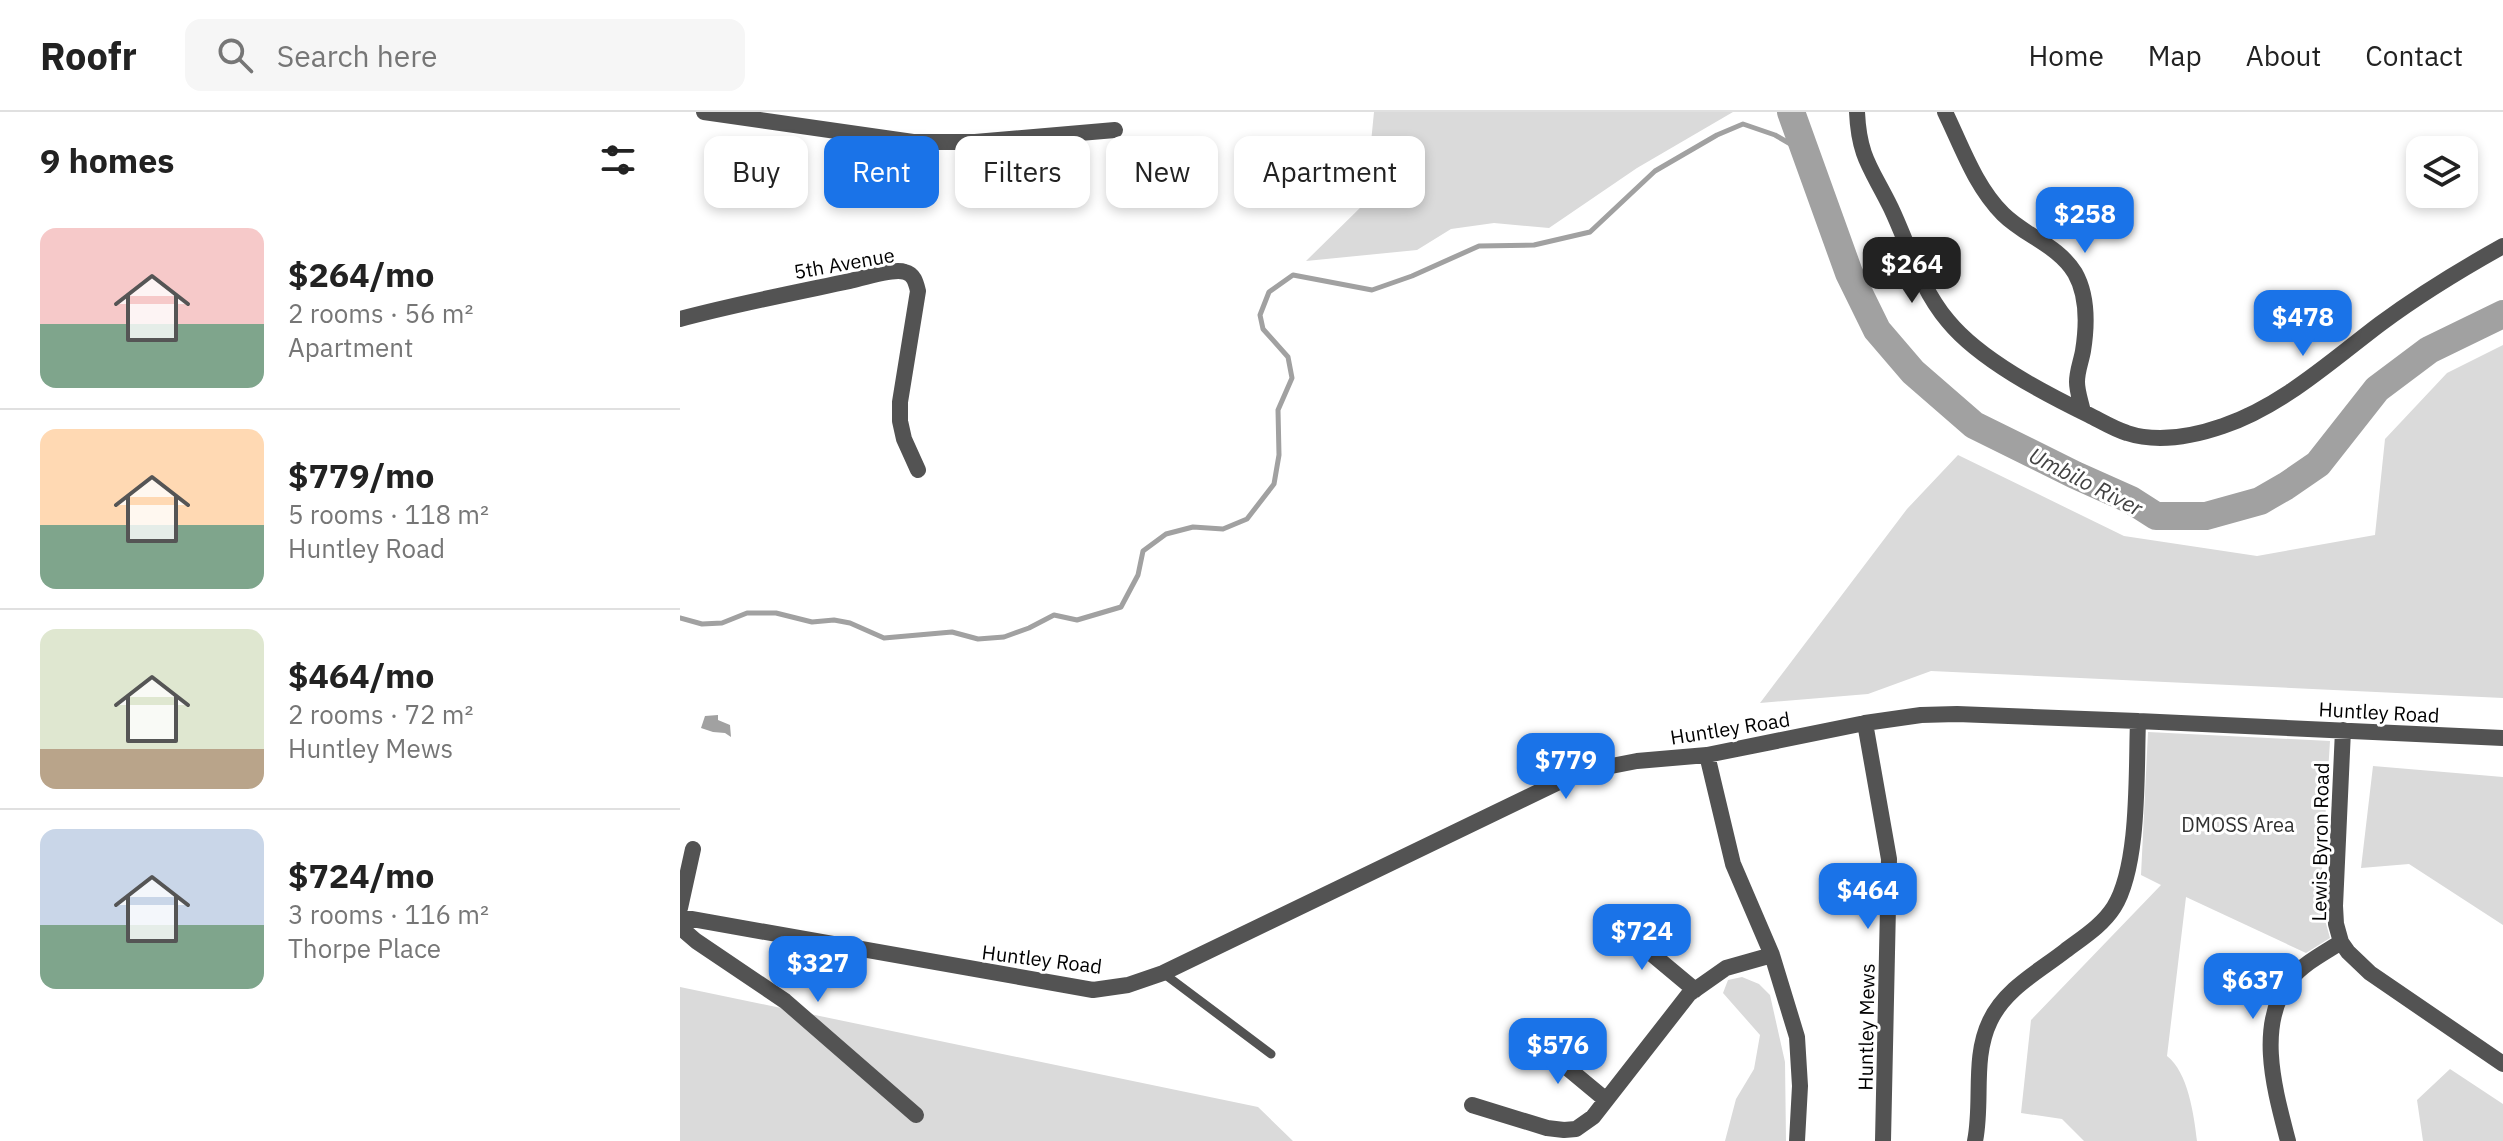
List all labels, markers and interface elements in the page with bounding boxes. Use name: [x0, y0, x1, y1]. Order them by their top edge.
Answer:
search box: [185, 19, 745, 91]
text: Roofr: [40, 31, 137, 80]
icon: search: [213, 33, 257, 77]
text: Search here: [277, 36, 438, 75]
text: Home: [2028, 37, 2104, 74]
text: Map: [2148, 37, 2202, 74]
text: About: [2246, 37, 2321, 74]
text: Contact: [2365, 37, 2463, 74]
chip: Buy: [704, 136, 808, 208]
chip: Rent: [824, 136, 939, 208]
chip: Filters: [955, 136, 1090, 208]
chip: New: [1106, 136, 1218, 208]
chip: Apartment: [1234, 136, 1425, 208]
map controls: [2406, 136, 2478, 208]
button: layers: [2406, 136, 2478, 208]
text: 9 homes: [40, 138, 175, 182]
icon: filters: [596, 138, 640, 182]
pin: $258: [2038, 187, 2132, 255]
text: $258: [2054, 196, 2116, 230]
pin: $264: [1865, 237, 1959, 305]
street label: 5th Avenue: [791, 241, 897, 285]
text: $264: [1881, 246, 1943, 280]
text: $264/mo: [288, 252, 435, 296]
icon: home: [104, 260, 200, 356]
pin: $478: [2256, 290, 2350, 358]
text: 2 rooms · 56 m²: [288, 296, 473, 330]
text: $478: [2272, 299, 2334, 333]
text: Apartment: [288, 330, 413, 364]
water label: Umbilo River: [2024, 440, 2149, 522]
text: $779/mo: [288, 453, 435, 497]
icon: home: [104, 461, 200, 557]
text: 5 rooms · 118 m²: [288, 497, 489, 531]
text: Huntley Road: [288, 531, 445, 565]
text: $464/mo: [288, 653, 435, 697]
icon: home: [104, 661, 200, 757]
street label: Huntley Road: [2318, 695, 2440, 729]
text: 2 rooms · 72 m²: [288, 697, 473, 731]
street label: Huntley Road: [1668, 705, 1792, 751]
text: Huntley Mews: [288, 731, 453, 765]
pin: $779: [1519, 733, 1613, 801]
text: $779: [1535, 742, 1597, 776]
street label: Lewis Byron Road: [2305, 762, 2335, 922]
park label: DMOSS Area: [2181, 811, 2295, 838]
text: $724/mo: [288, 853, 435, 897]
icon: home: [104, 861, 200, 957]
pin: $464: [1821, 863, 1915, 931]
text: $464: [1837, 872, 1899, 906]
text: 3 rooms · 116 m²: [288, 897, 489, 931]
pin: $724: [1595, 904, 1689, 972]
text: $724: [1611, 913, 1673, 947]
text: Thorpe Place: [288, 931, 441, 965]
pin: $327: [771, 936, 865, 1004]
street label: Huntley Road: [980, 938, 1104, 980]
text: $327: [787, 945, 849, 979]
pin: $637: [2206, 953, 2300, 1021]
text: $637: [2222, 962, 2284, 996]
street label: Huntley Mews: [1851, 963, 1881, 1091]
pin: $576: [1511, 1018, 1605, 1086]
text: $576: [1527, 1027, 1589, 1061]

